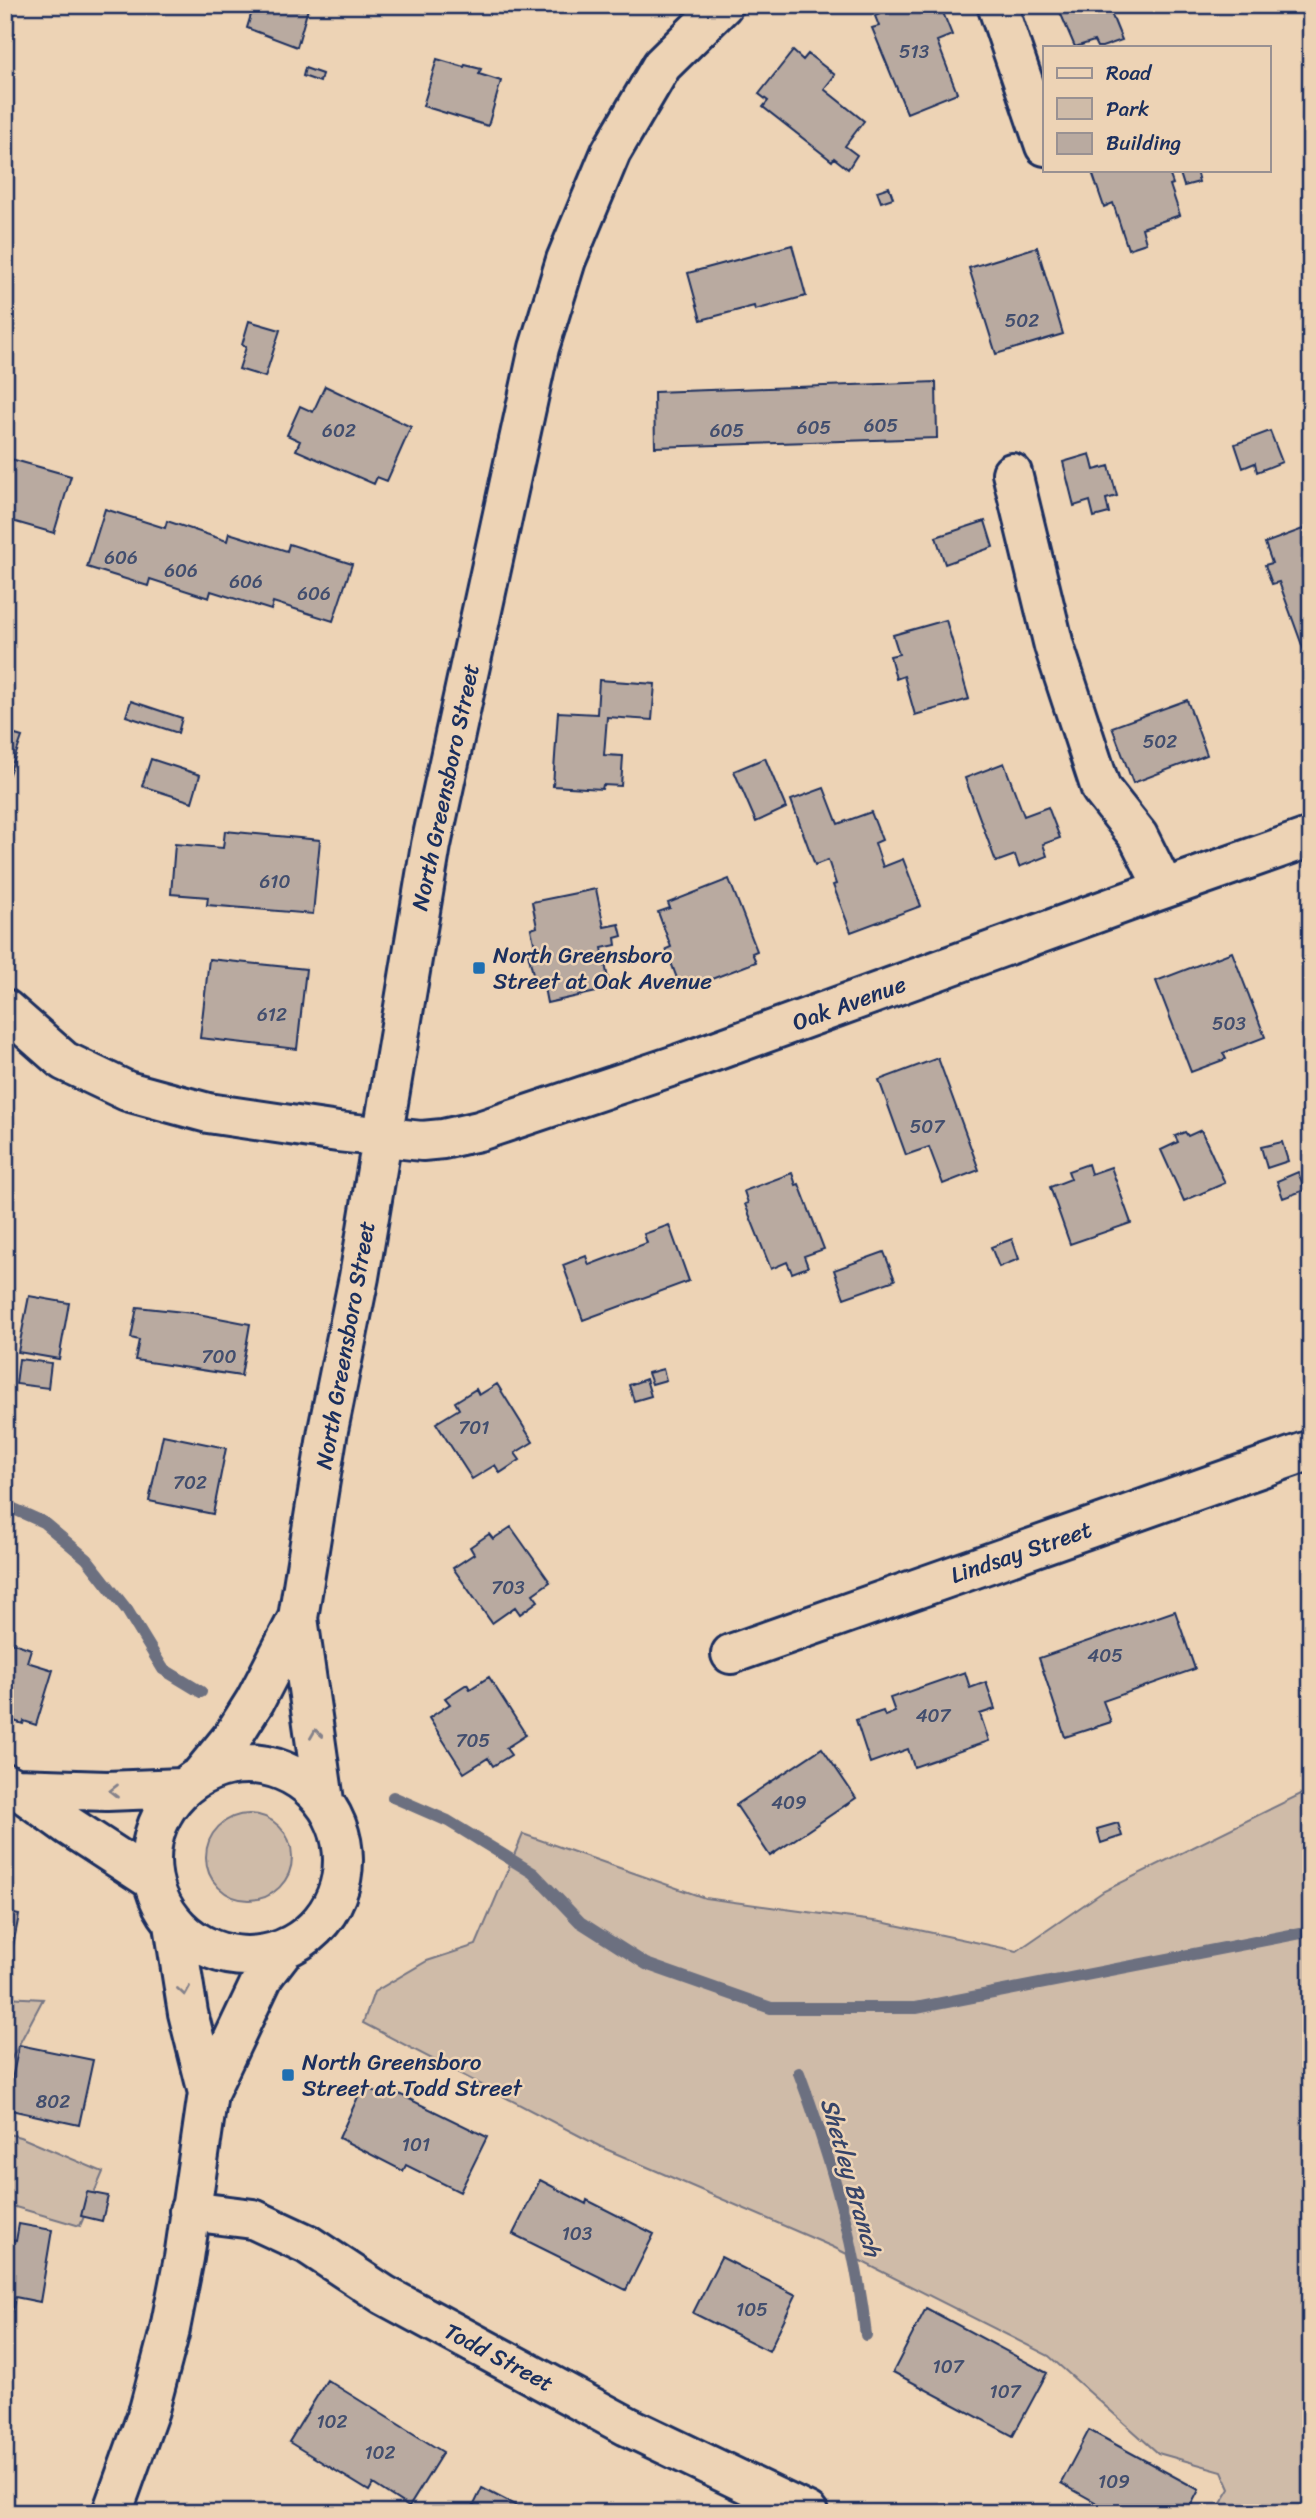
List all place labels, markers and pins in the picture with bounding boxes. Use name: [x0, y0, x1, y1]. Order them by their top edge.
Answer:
place label: North Greensboro Street at Oak Avenue: [493, 935, 712, 1002]
marker: North Greensboro Street at Oak Avenue: [471, 960, 487, 976]
place label: North Greensboro Street at Todd Street: [302, 2042, 524, 2109]
marker: North Greensboro Street at Todd Street: [280, 2067, 296, 2083]

